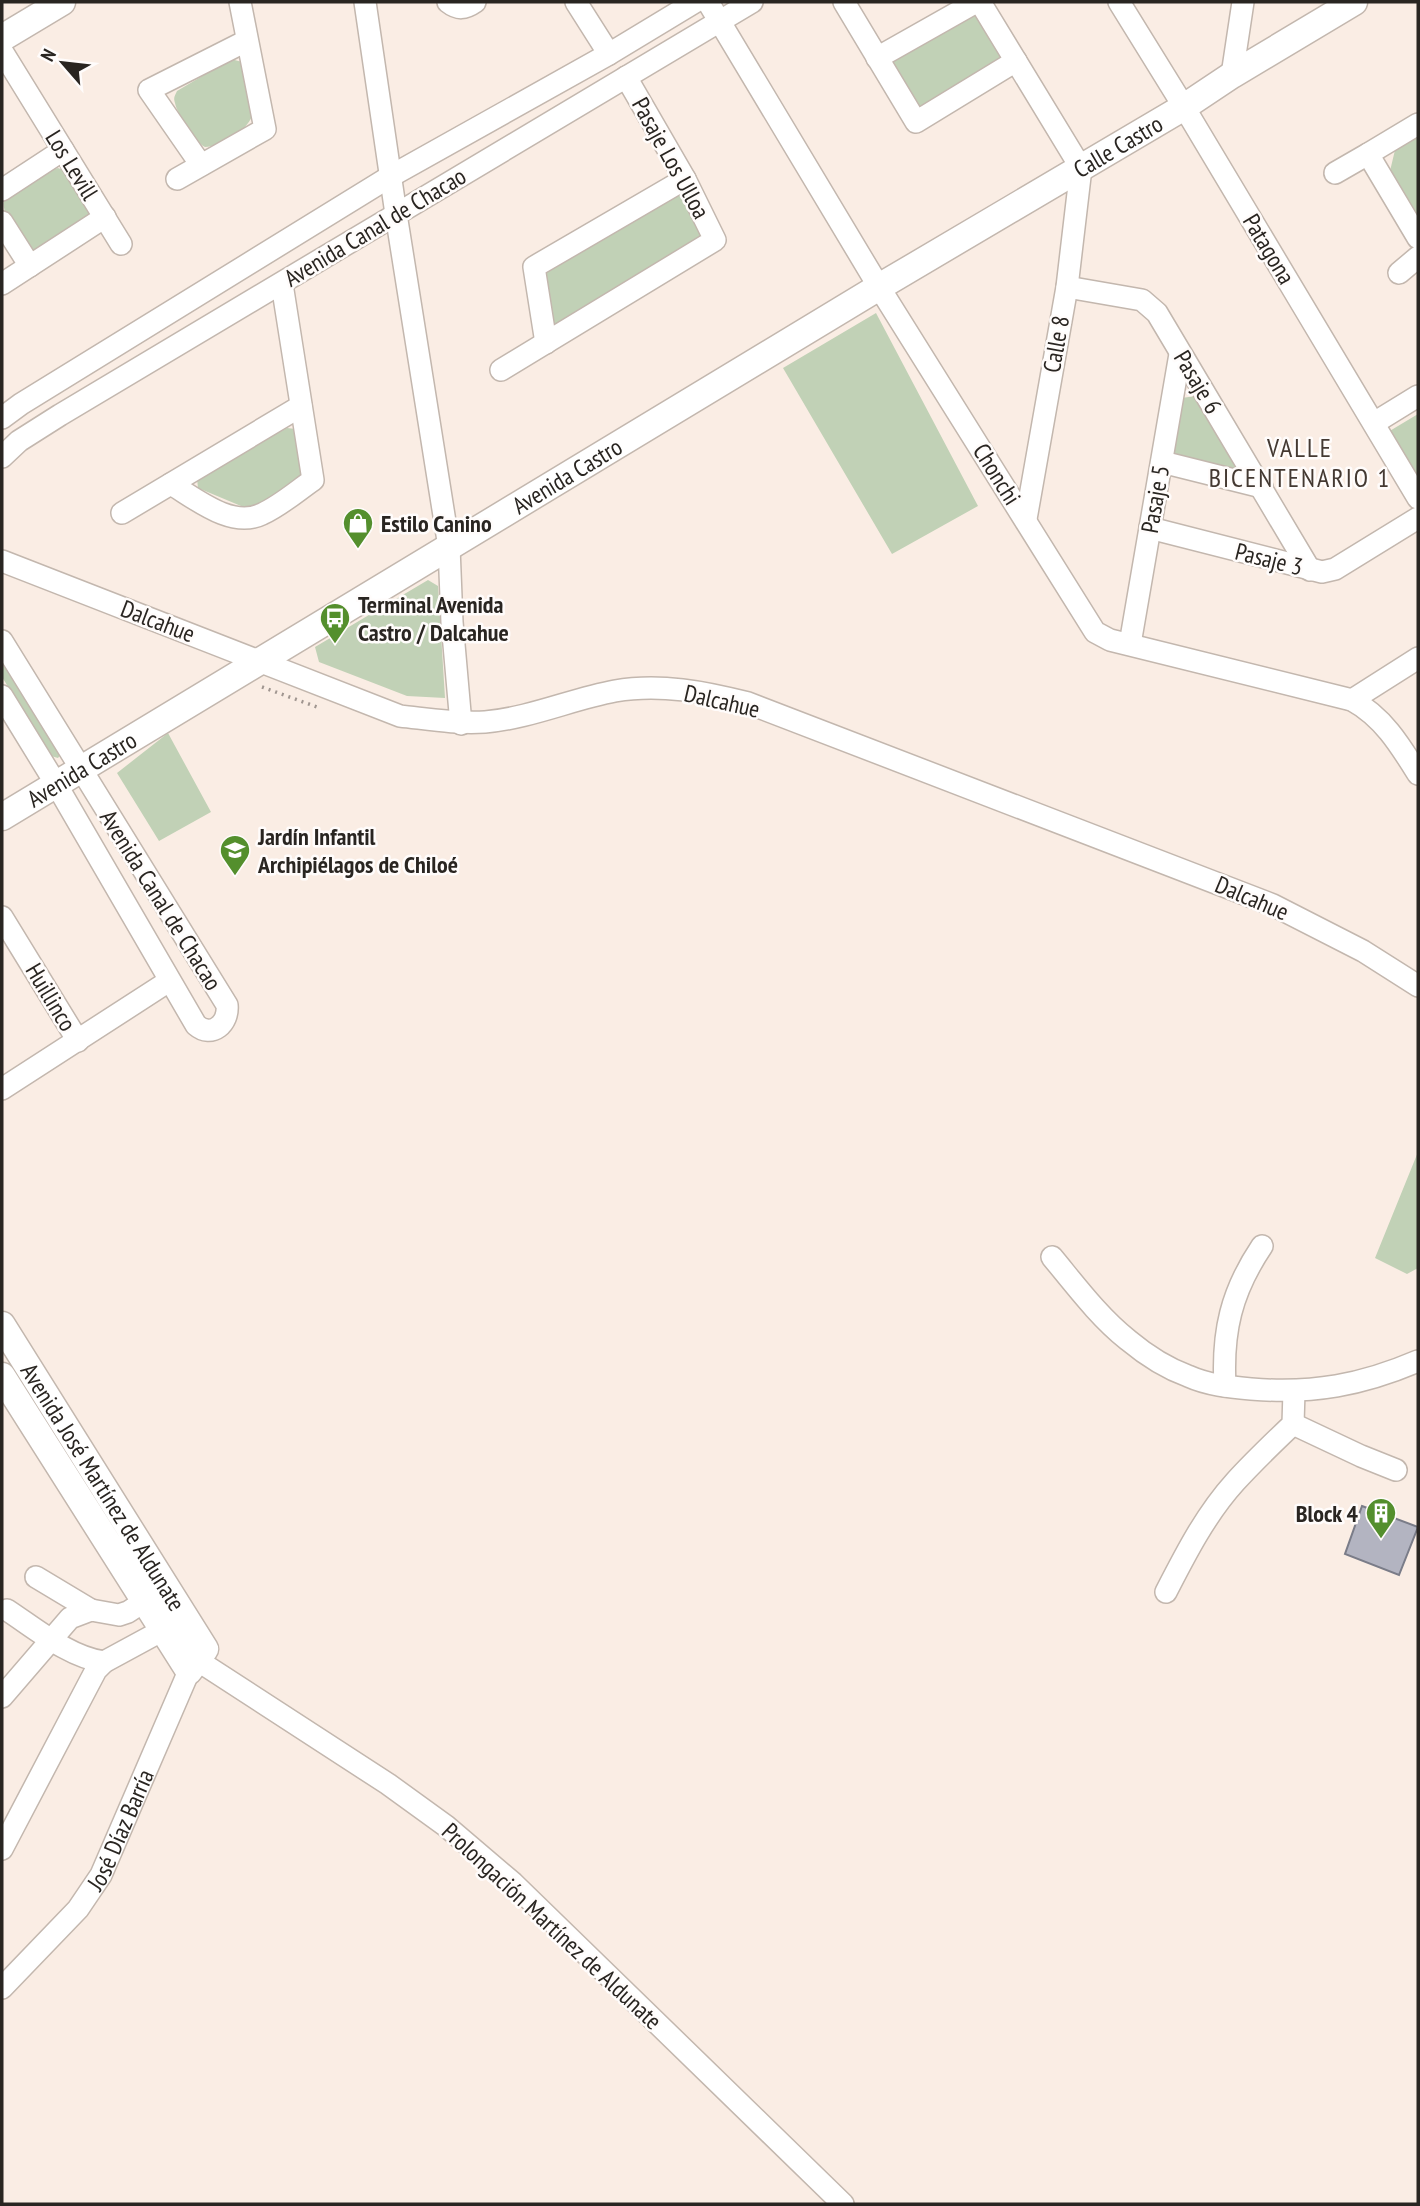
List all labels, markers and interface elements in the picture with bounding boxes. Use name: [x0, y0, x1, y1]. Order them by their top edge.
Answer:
north arrow: [28, 28, 98, 98]
text: N: [35, 45, 61, 65]
street label: Pasaje Los Ulloa: [625, 92, 717, 224]
street label: Calle Castro: [1068, 108, 1168, 184]
street label: Los Levill: [39, 124, 106, 206]
street label: Avenida Canal de Chacao: [278, 160, 472, 294]
street label: Patagona: [1236, 208, 1302, 290]
street label: Calle 8: [1036, 313, 1076, 375]
street label: Pasaje 6: [1167, 345, 1229, 419]
street label: Avenida Castro: [506, 431, 627, 521]
district label: VALLE BICENTENARIO 1: [1209, 431, 1391, 494]
street label: Chonchi: [966, 437, 1028, 511]
street label: Pasaje 5: [1134, 463, 1176, 535]
shop icon: Estilo Canino: [341, 506, 375, 550]
place label: Estilo Canino: [381, 508, 492, 539]
street label: Pasaje 3: [1232, 536, 1306, 582]
place label: Terminal Avenida Castro / Dalcahue: [358, 589, 509, 648]
street label: Dalcahue: [117, 593, 199, 649]
bus stop icon: Terminal Avenida Castro / Dalcahue: [318, 601, 352, 645]
street label: Dalcahue: [681, 677, 763, 725]
street label: Avenida Castro: [21, 724, 142, 814]
street label: Avenida Canal de Chacao: [93, 804, 229, 996]
place label: Jardín Infantil Archipiélagos de Chiloé: [257, 821, 458, 880]
school or university icon: Jardín Infantil Archipiélagos de Chiloé: [218, 833, 252, 877]
street label: Dalcahue: [1211, 869, 1293, 927]
street label: Huillinco: [19, 957, 83, 1037]
street label: Avenida José Martínez de Aldunate: [14, 1357, 193, 1616]
building icon: Block 4: [1364, 1496, 1398, 1540]
place label: Block 4: [1296, 1498, 1359, 1529]
street label: José Díaz Barría: [79, 1764, 160, 1897]
street label: Prolongación Martínez de Aldunate: [436, 1816, 668, 2036]

